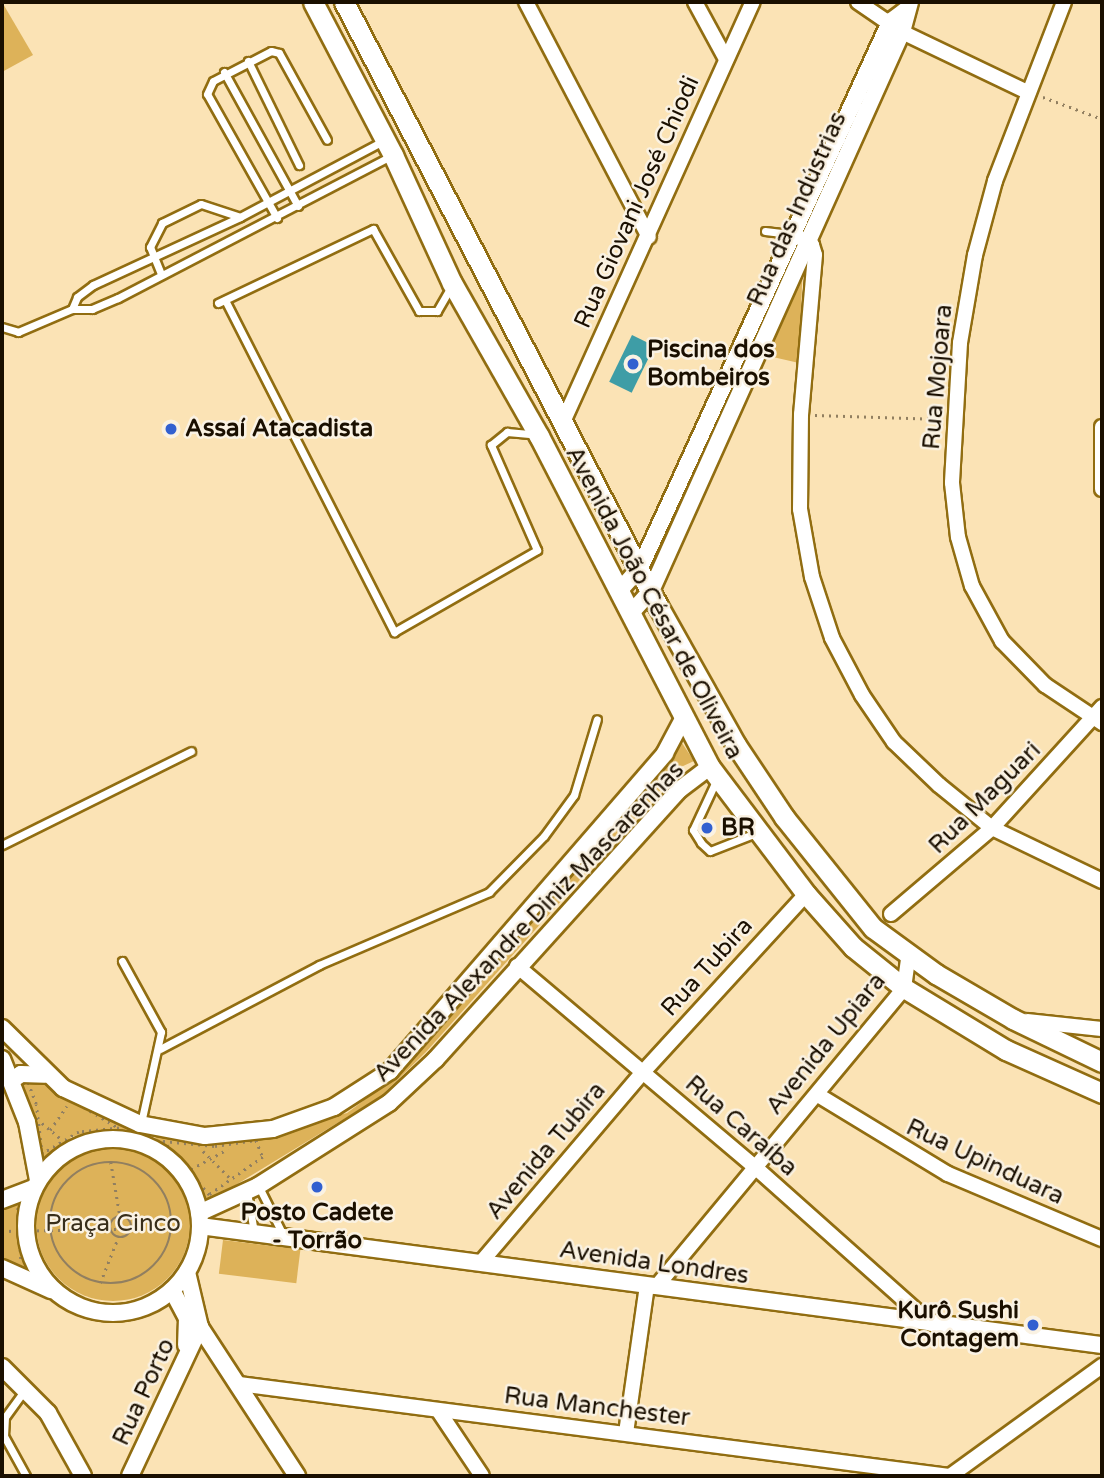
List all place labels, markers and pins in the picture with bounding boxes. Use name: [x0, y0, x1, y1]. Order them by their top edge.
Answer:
place label: Piscina dos Bombeiros: [647, 336, 775, 392]
marker: Piscina dos Bombeiros: [625, 356, 641, 372]
place label: Assaí Atacadista: [185, 415, 373, 443]
marker: Assaí Atacadista: [163, 421, 179, 437]
place label: BR: [721, 814, 755, 842]
marker: BR: [699, 820, 715, 836]
marker: Posto Cadete - Torrão: [309, 1179, 325, 1195]
place label: Posto Cadete - Torrão: [240, 1199, 394, 1255]
place label: Kurô Sushi Contagem: [897, 1297, 1019, 1353]
marker: Kurô Sushi Contagem: [1025, 1317, 1041, 1333]

